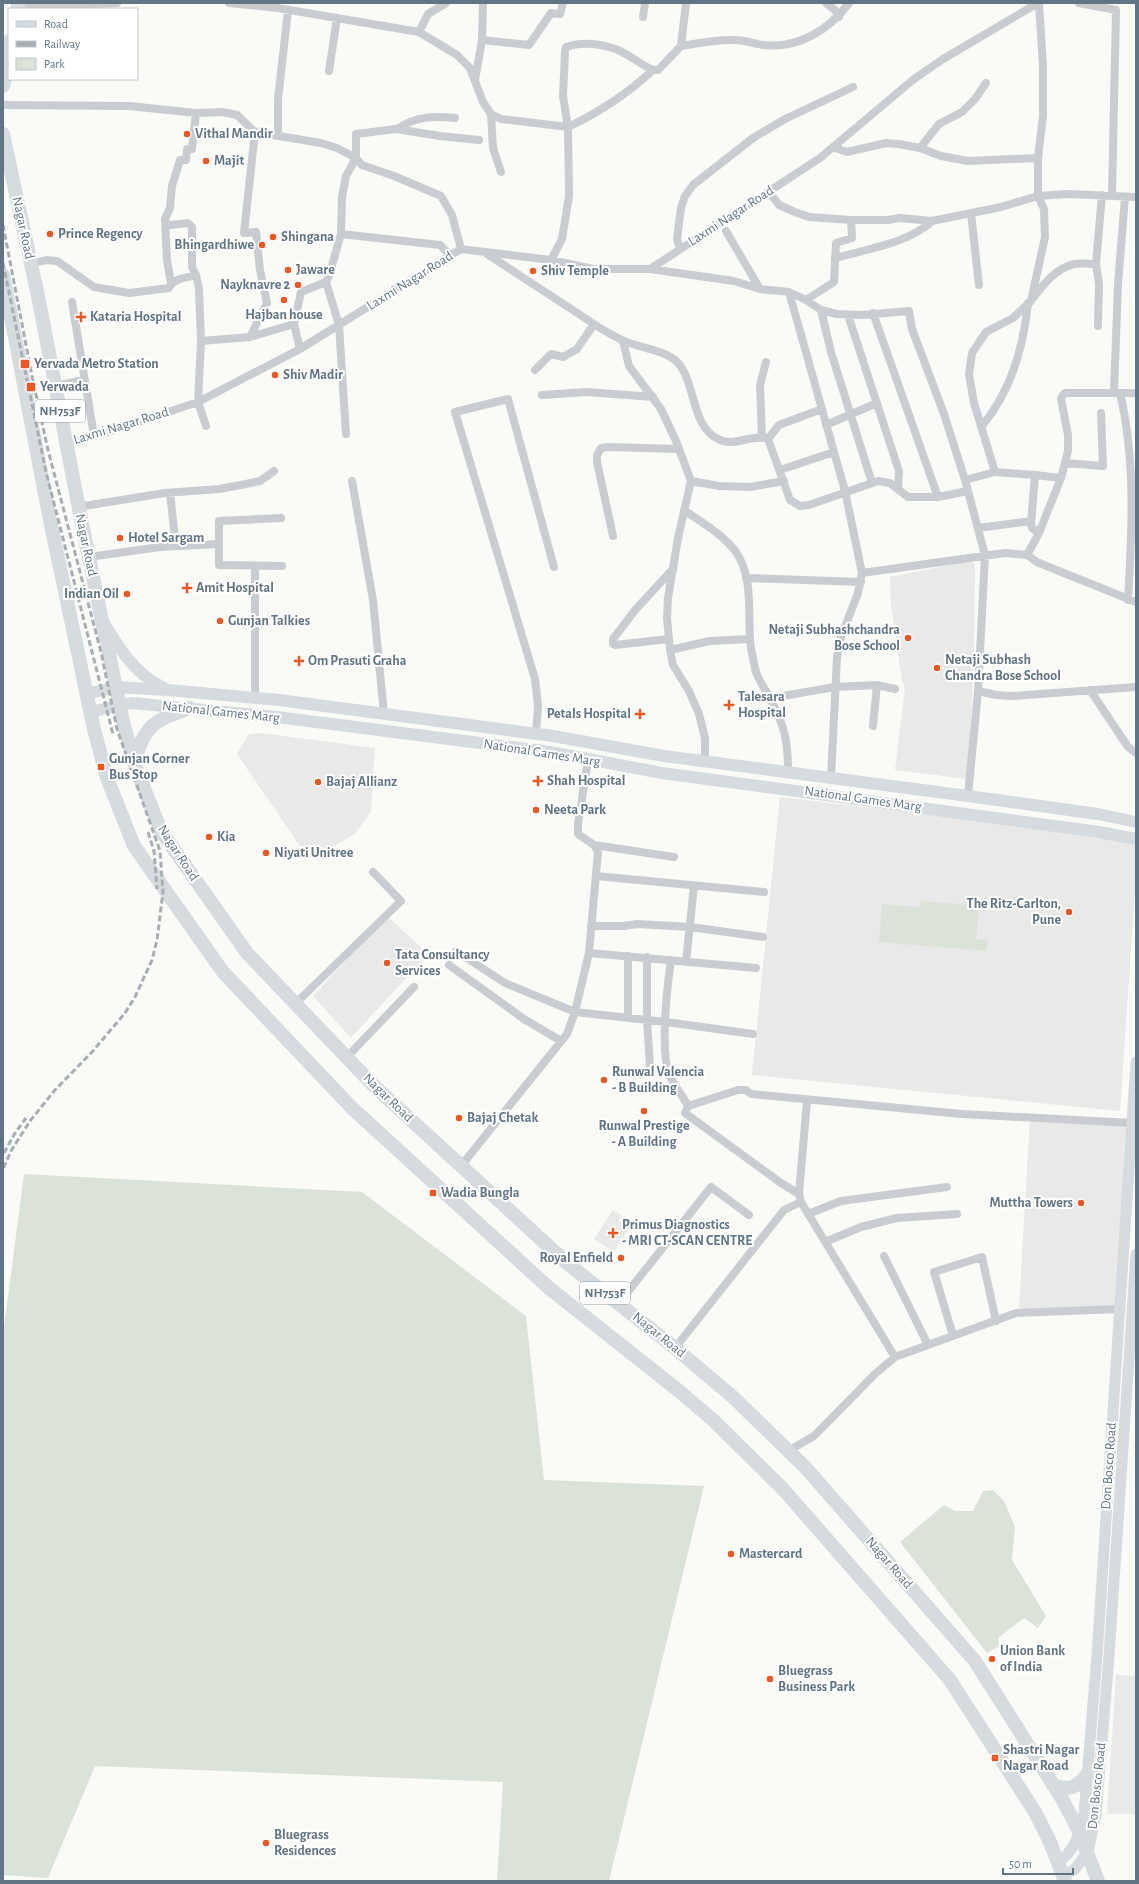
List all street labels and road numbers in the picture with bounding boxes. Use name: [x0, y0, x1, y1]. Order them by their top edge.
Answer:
street label: Laxmi Nagar Road: [686, 183, 776, 249]
street label: Nagar Road: [10, 196, 36, 260]
street label: Laxmi Nagar Road: [364, 249, 456, 313]
road number: NH753F: [35, 400, 85, 422]
street label: Laxmi Nagar Road: [72, 405, 170, 447]
street label: Nagar Road: [73, 513, 99, 577]
street label: National Games Marg: [162, 699, 281, 725]
street label: National Games Marg: [483, 737, 602, 769]
street label: National Games Marg: [804, 784, 923, 814]
street label: Nagar Road: [155, 823, 201, 883]
street label: Nagar Road: [360, 1071, 416, 1125]
road number: NH753F: [580, 1282, 630, 1304]
street label: Nagar Road: [630, 1310, 688, 1360]
street label: Don Bosco Road: [1099, 1422, 1119, 1510]
street label: Nagar Road: [863, 1534, 915, 1592]
street label: Don Bosco Road: [1085, 1742, 1109, 1830]

